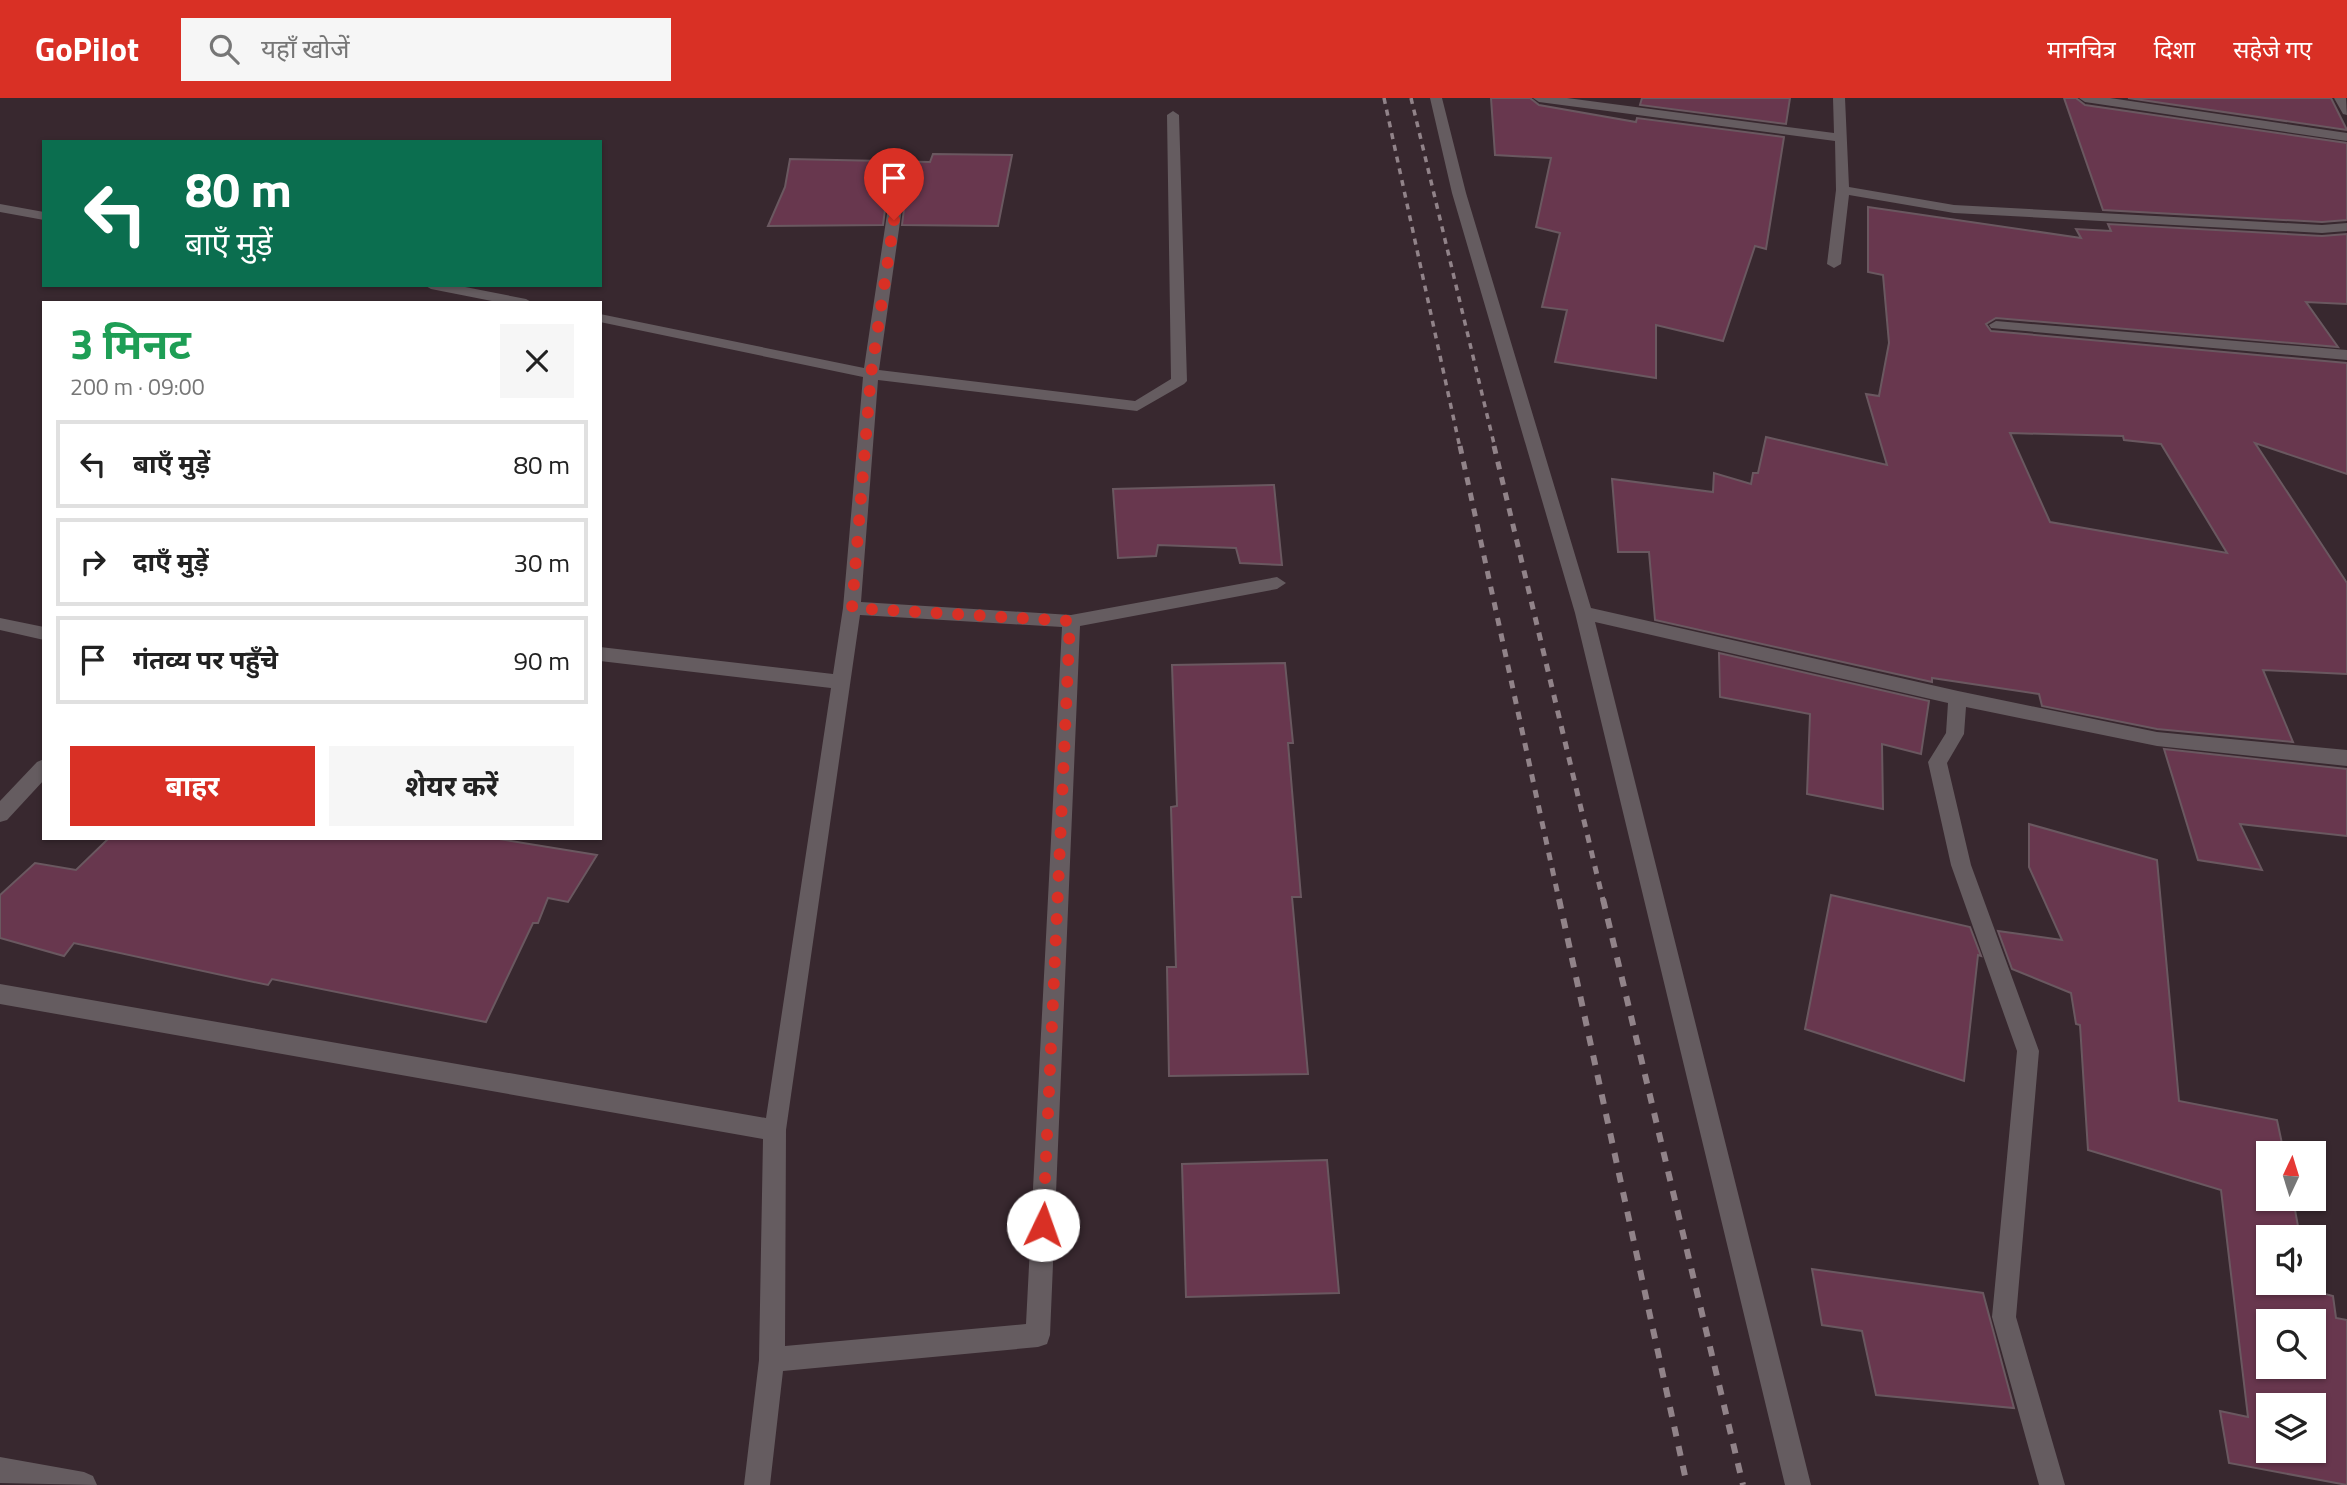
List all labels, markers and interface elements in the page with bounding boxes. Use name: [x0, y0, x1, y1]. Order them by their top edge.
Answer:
search box: [181, 18, 671, 81]
text: GoPilot: [35, 24, 139, 74]
text: यहाँ खोजें: [261, 29, 350, 68]
icon: search: [205, 30, 243, 68]
text: मानचित्र: [2047, 31, 2116, 67]
text: दिशा: [2154, 31, 2195, 67]
text: सहेजे गए: [2233, 31, 2312, 67]
pin: [864, 148, 924, 220]
text: 80 m: [185, 151, 292, 226]
icon: arrive: [875, 159, 913, 197]
icon: left: [70, 168, 161, 259]
text: बाएँ मुड़ें: [185, 219, 273, 267]
text: 3 मिनट: [70, 311, 191, 375]
button: close: [500, 324, 574, 398]
text: 200 m · 09:00: [70, 369, 205, 404]
text: बाएँ मुड़ें: [133, 444, 210, 483]
icon: left: [74, 445, 112, 483]
text: 80 m: [513, 445, 570, 484]
text: दाएँ मुड़ें: [133, 542, 209, 581]
icon: right: [74, 543, 112, 581]
text: 30 m: [513, 543, 570, 582]
text: गंतव्य पर पहुँचे: [133, 640, 278, 679]
icon: arrive: [74, 641, 112, 679]
text: 90 m: [513, 641, 570, 680]
button: बाहर: [70, 746, 315, 826]
button: शेयर करें: [329, 746, 574, 826]
north arrow: [2256, 1141, 2326, 1211]
map controls: [2256, 1141, 2326, 1463]
position arrow: [1006, 1188, 1080, 1262]
button: sound: [2256, 1225, 2326, 1295]
button: search: [2256, 1309, 2326, 1379]
button: layers: [2256, 1393, 2326, 1463]

